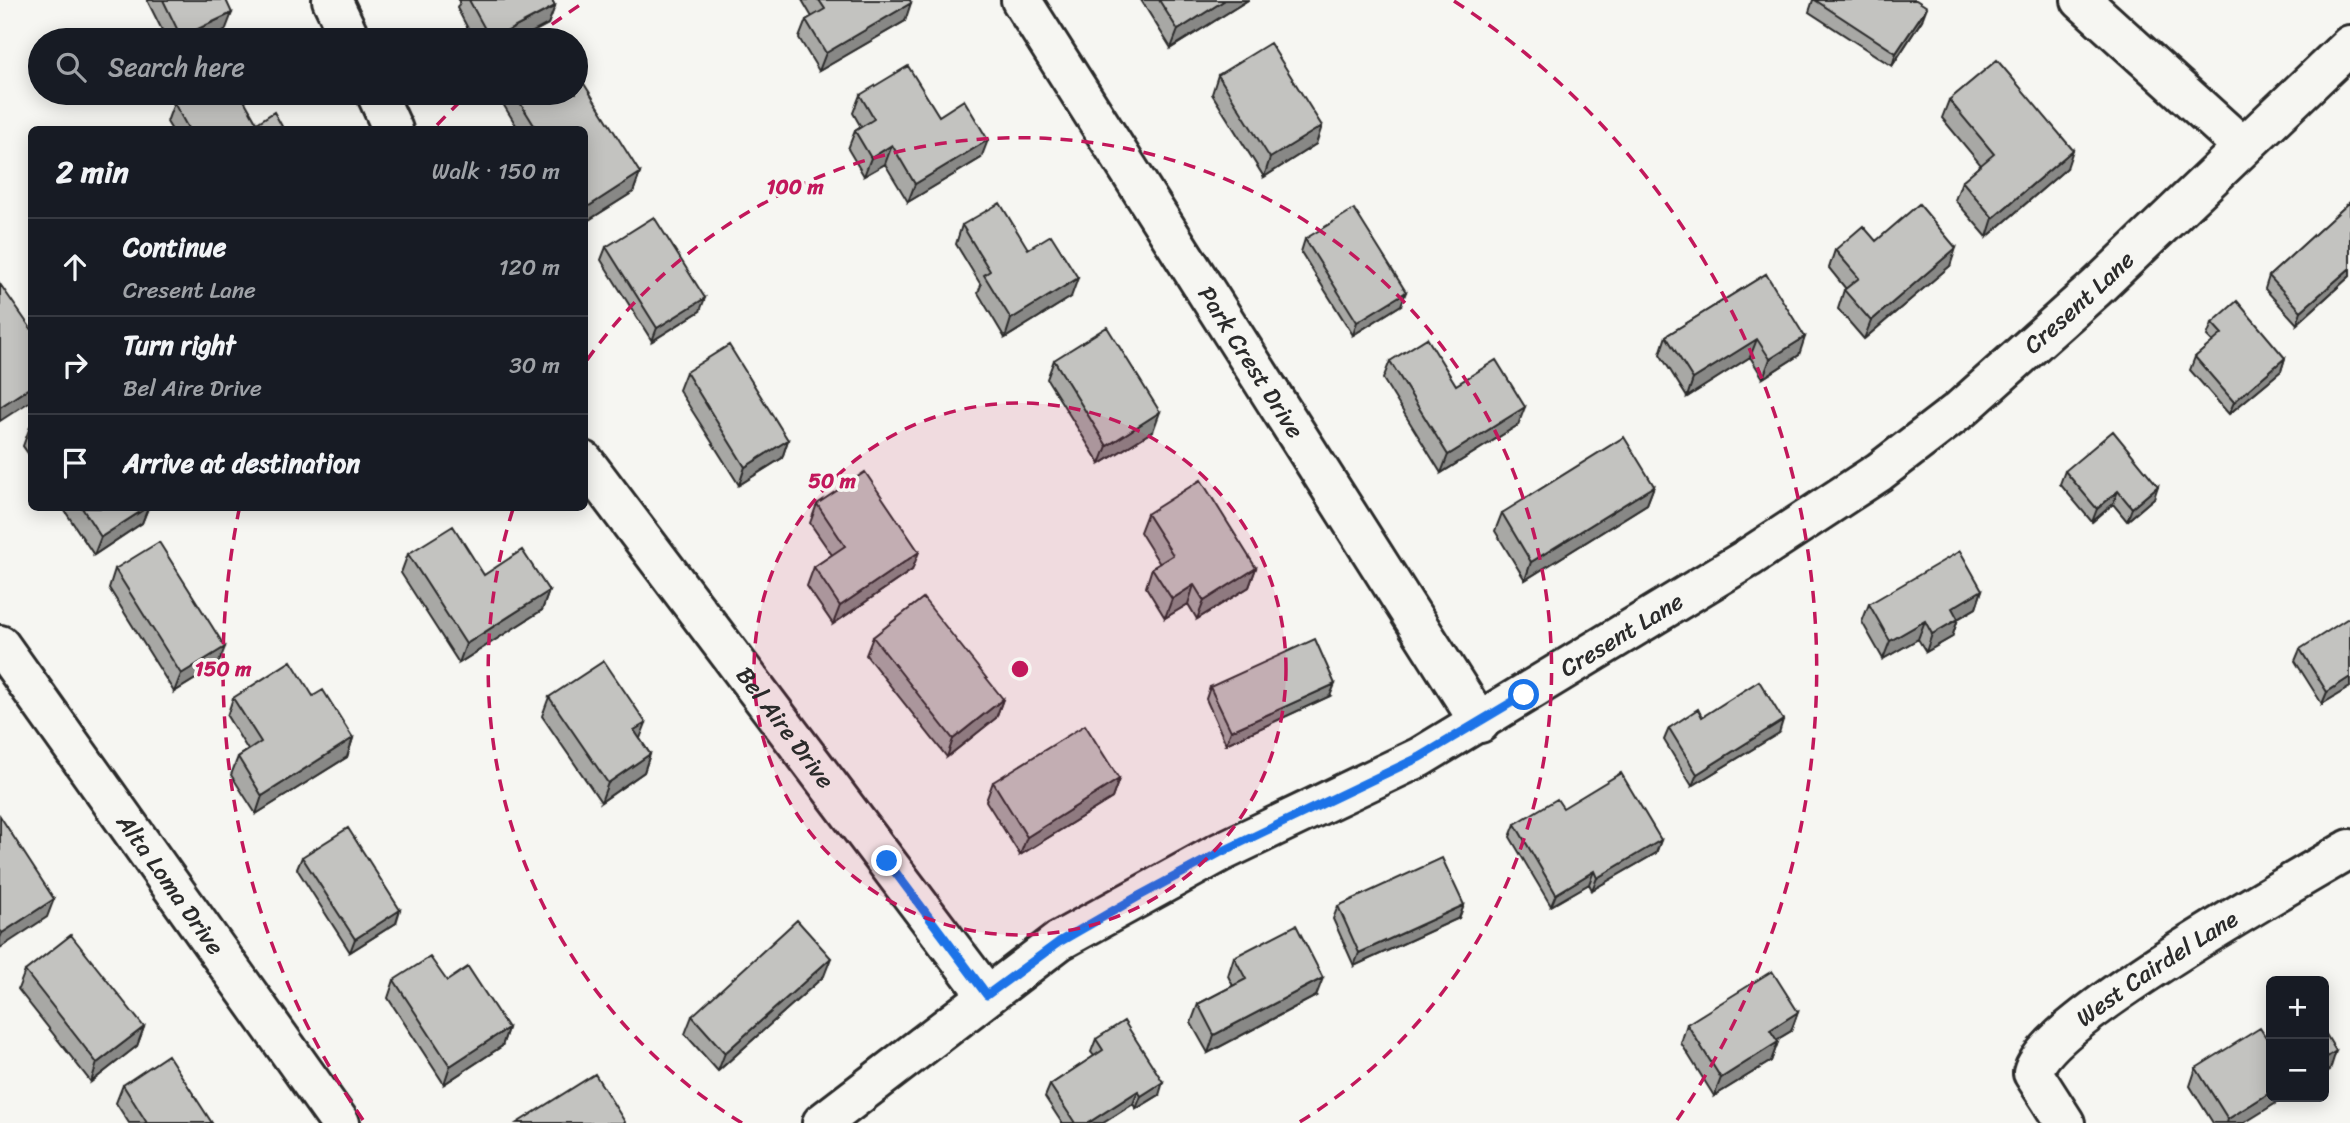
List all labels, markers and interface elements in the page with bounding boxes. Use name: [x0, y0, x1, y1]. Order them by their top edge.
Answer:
search box: [28, 28, 588, 105]
text: Search here: [108, 44, 245, 90]
icon: search: [52, 48, 90, 86]
text: 2 min: [56, 145, 129, 199]
text: Walk · 150 m: [432, 151, 560, 192]
text: 100 m: [766, 168, 824, 206]
text: Continue: [123, 224, 226, 270]
street label: Cresent Lane: [2014, 240, 2145, 365]
text: 120 m: [499, 247, 560, 288]
icon: ahead: [56, 248, 94, 286]
text: Cresent Lane: [123, 270, 256, 311]
street label: Park Crest Drive: [1186, 277, 1316, 447]
text: Turn right: [123, 322, 236, 368]
text: 30 m: [509, 345, 560, 386]
icon: right: [56, 346, 94, 384]
text: Bel Aire Drive: [123, 368, 262, 409]
text: Arrive at destination: [123, 440, 360, 486]
icon: arrive: [56, 444, 94, 482]
text: 50 m: [808, 462, 857, 500]
street label: Cresent Lane: [1551, 581, 1692, 689]
text: 150 m: [195, 650, 252, 688]
street label: Bel Aire Drive: [725, 657, 846, 798]
centre of rings: [1008, 657, 1032, 681]
route start: [1508, 679, 1539, 710]
street label: Alta Loma Drive: [105, 804, 236, 964]
route end: [871, 845, 902, 876]
street label: West Cairdel Lane: [2066, 898, 2247, 1038]
map controls: [2266, 976, 2329, 1102]
button: +: [2266, 976, 2329, 1039]
button: −: [2266, 1039, 2329, 1102]

